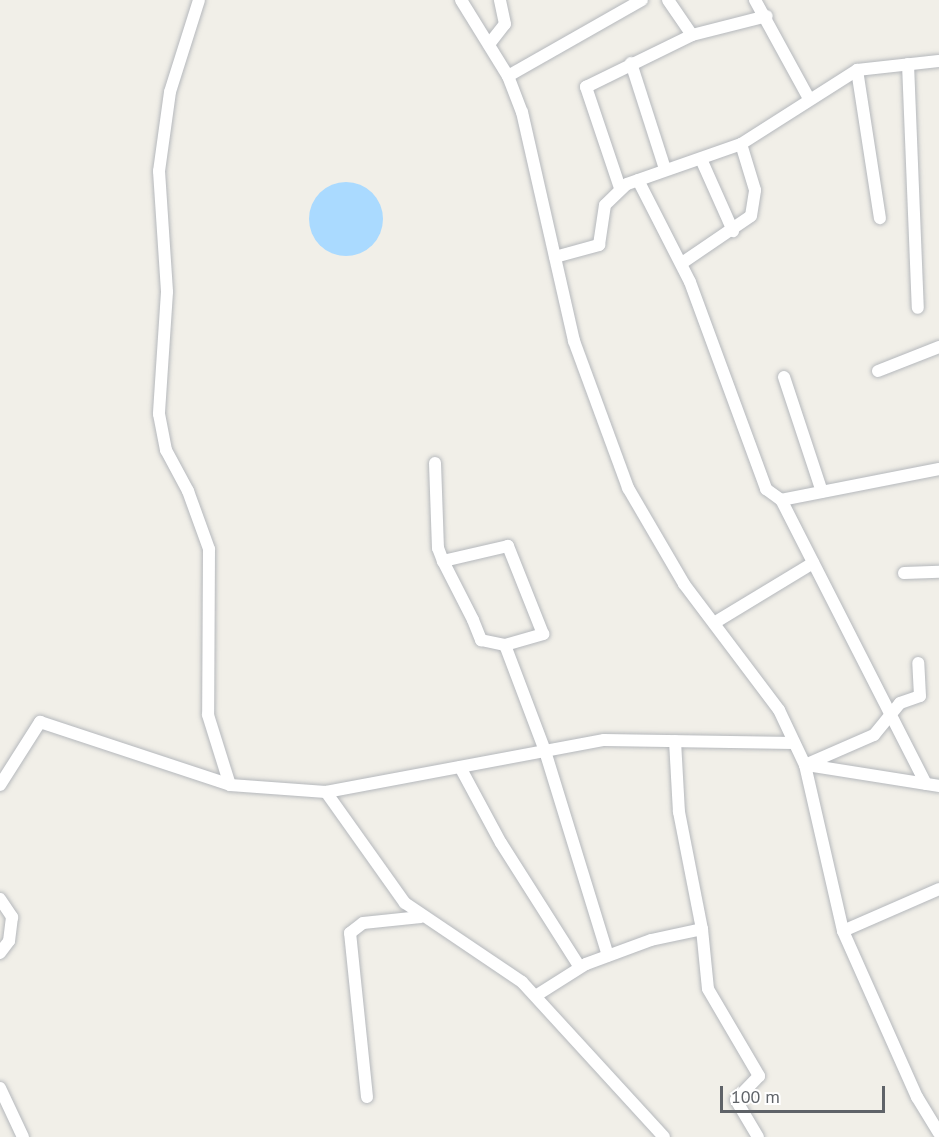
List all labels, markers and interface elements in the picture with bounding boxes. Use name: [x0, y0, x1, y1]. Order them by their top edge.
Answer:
scale bar: [723, 1074, 888, 1112]
text: 100 m: [731, 1085, 780, 1108]

